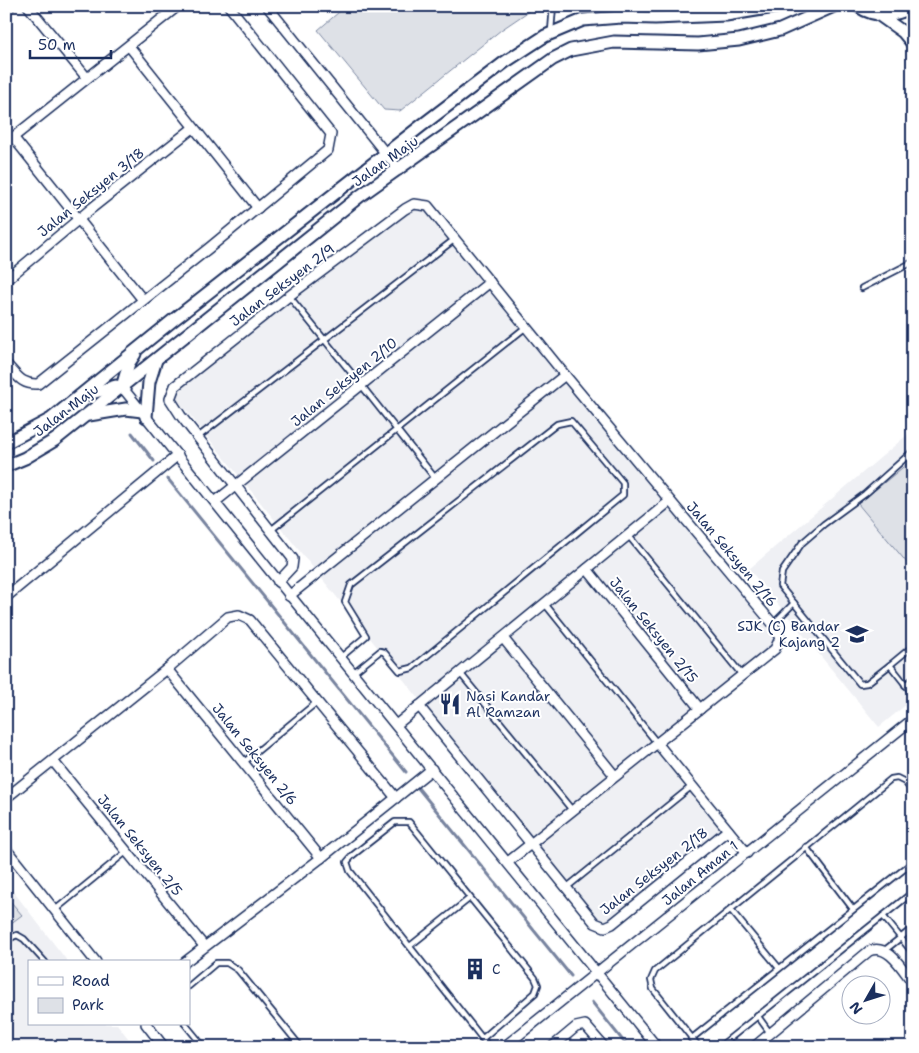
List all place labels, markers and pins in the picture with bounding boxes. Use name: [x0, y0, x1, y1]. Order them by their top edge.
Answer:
place label: SJK (C) Bandar Kajang 2: [737, 617, 840, 651]
school or university icon: SJK (C) Bandar Kajang 2: [844, 621, 870, 647]
place label: Nasi Kandar Al Ramzan: [466, 687, 551, 721]
restaurant icon: Nasi Kandar Al Ramzan: [437, 691, 463, 717]
building icon: C: [462, 956, 488, 982]
place label: C: [492, 960, 501, 978]

